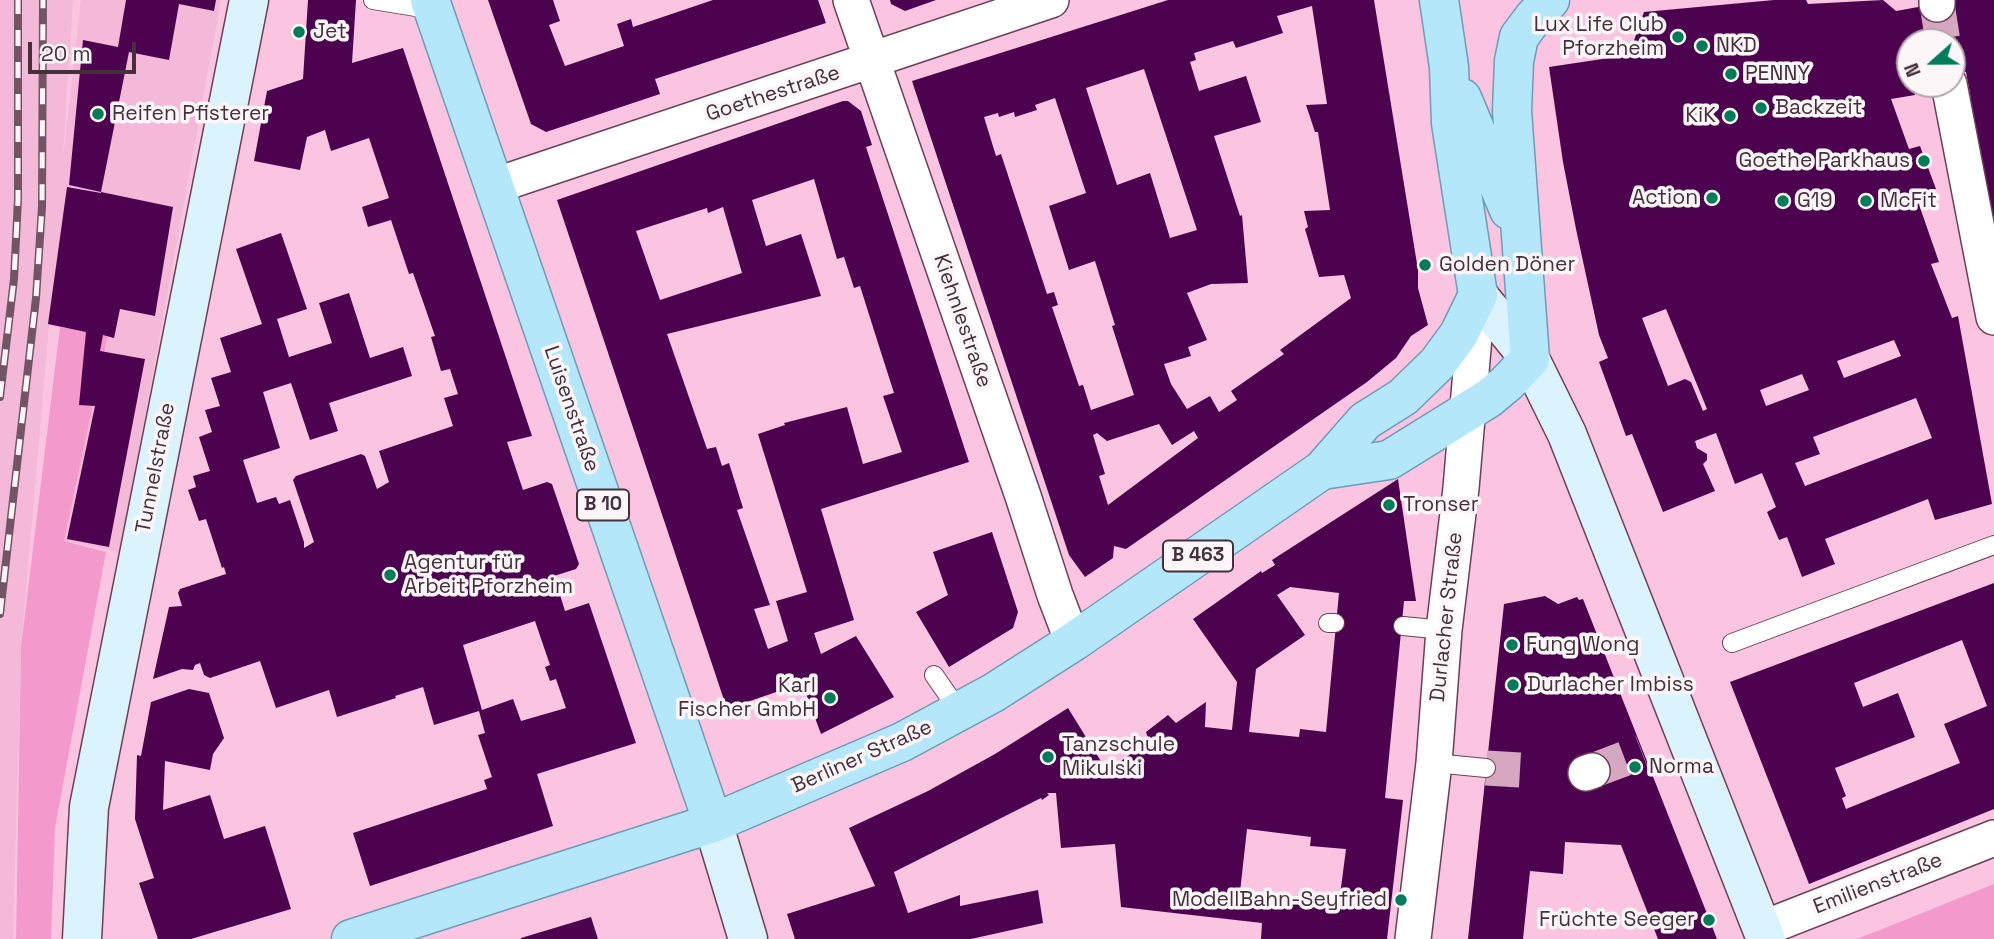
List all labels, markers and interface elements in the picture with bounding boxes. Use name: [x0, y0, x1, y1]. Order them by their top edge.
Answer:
place label: Lux Life Club Pforzheim: [1534, 12, 1664, 62]
place label: Jet: [313, 19, 347, 45]
marker: Jet: [291, 24, 307, 40]
scale bar: [32, 28, 140, 72]
north arrow: [1896, 28, 1966, 98]
marker: Lux Life Club Pforzheim: [1670, 29, 1686, 45]
place label: NKD: [1716, 33, 1757, 59]
marker: NKD: [1694, 38, 1710, 54]
text: 20 m: [41, 40, 91, 67]
street label: Goethestraße: [703, 60, 843, 128]
text: N: [1899, 60, 1927, 80]
place label: PENNY: [1745, 61, 1810, 87]
marker: PENNY: [1723, 66, 1739, 82]
place label: Backzeit: [1775, 95, 1862, 121]
marker: Backzeit: [1753, 100, 1769, 116]
place label: Reifen Pfisterer: [112, 101, 269, 127]
place label: KiK: [1685, 103, 1716, 129]
marker: Reifen Pfisterer: [90, 106, 106, 122]
marker: KiK: [1722, 108, 1738, 124]
place label: Goethe Parkhaus: [1739, 148, 1910, 174]
marker: Goethe Parkhaus: [1916, 153, 1932, 169]
place label: Action: [1632, 185, 1698, 211]
place label: G19: [1797, 188, 1832, 214]
place label: McFit: [1880, 188, 1937, 214]
marker: Action: [1704, 190, 1720, 206]
marker: G19: [1775, 193, 1791, 209]
marker: McFit: [1858, 193, 1874, 209]
street label: Kiehnlestraße: [927, 251, 997, 391]
place label: Golden Döner: [1439, 252, 1575, 278]
marker: Golden Döner: [1417, 257, 1433, 273]
street label: Luisenstraße: [538, 343, 604, 475]
street label: Tunnelstraße: [131, 400, 181, 536]
road number: B 10: [577, 490, 629, 520]
place label: Tronser: [1403, 492, 1479, 518]
marker: Tronser: [1381, 497, 1397, 513]
street label: Durlacher Straße: [1426, 531, 1468, 703]
road number: B 463: [1163, 540, 1233, 572]
place label: Agentur für Arbeit Pforzheim: [404, 550, 573, 600]
marker: Agentur für Arbeit Pforzheim: [382, 567, 398, 583]
place label: Fung Wong: [1526, 632, 1639, 658]
marker: Fung Wong: [1504, 637, 1520, 653]
place label: Durlacher Imbiss: [1527, 672, 1694, 698]
place label: Karl Fischer GmbH: [678, 673, 816, 723]
marker: Durlacher Imbiss: [1505, 677, 1521, 693]
marker: Karl Fischer GmbH: [822, 690, 838, 706]
street label: Berliner Straße: [788, 715, 936, 799]
place label: Tanzschule Mikulski: [1062, 732, 1175, 782]
marker: Tanzschule Mikulski: [1040, 749, 1056, 765]
place label: Norma: [1649, 754, 1714, 780]
marker: Norma: [1627, 759, 1643, 775]
street label: Emilienstraße: [1810, 848, 1946, 920]
place label: ModellBahn-Seyfried: [1172, 887, 1387, 913]
marker: ModellBahn-Seyfried: [1393, 892, 1409, 908]
place label: Früchte Seeger: [1539, 907, 1695, 933]
marker: Früchte Seeger: [1701, 912, 1717, 928]

